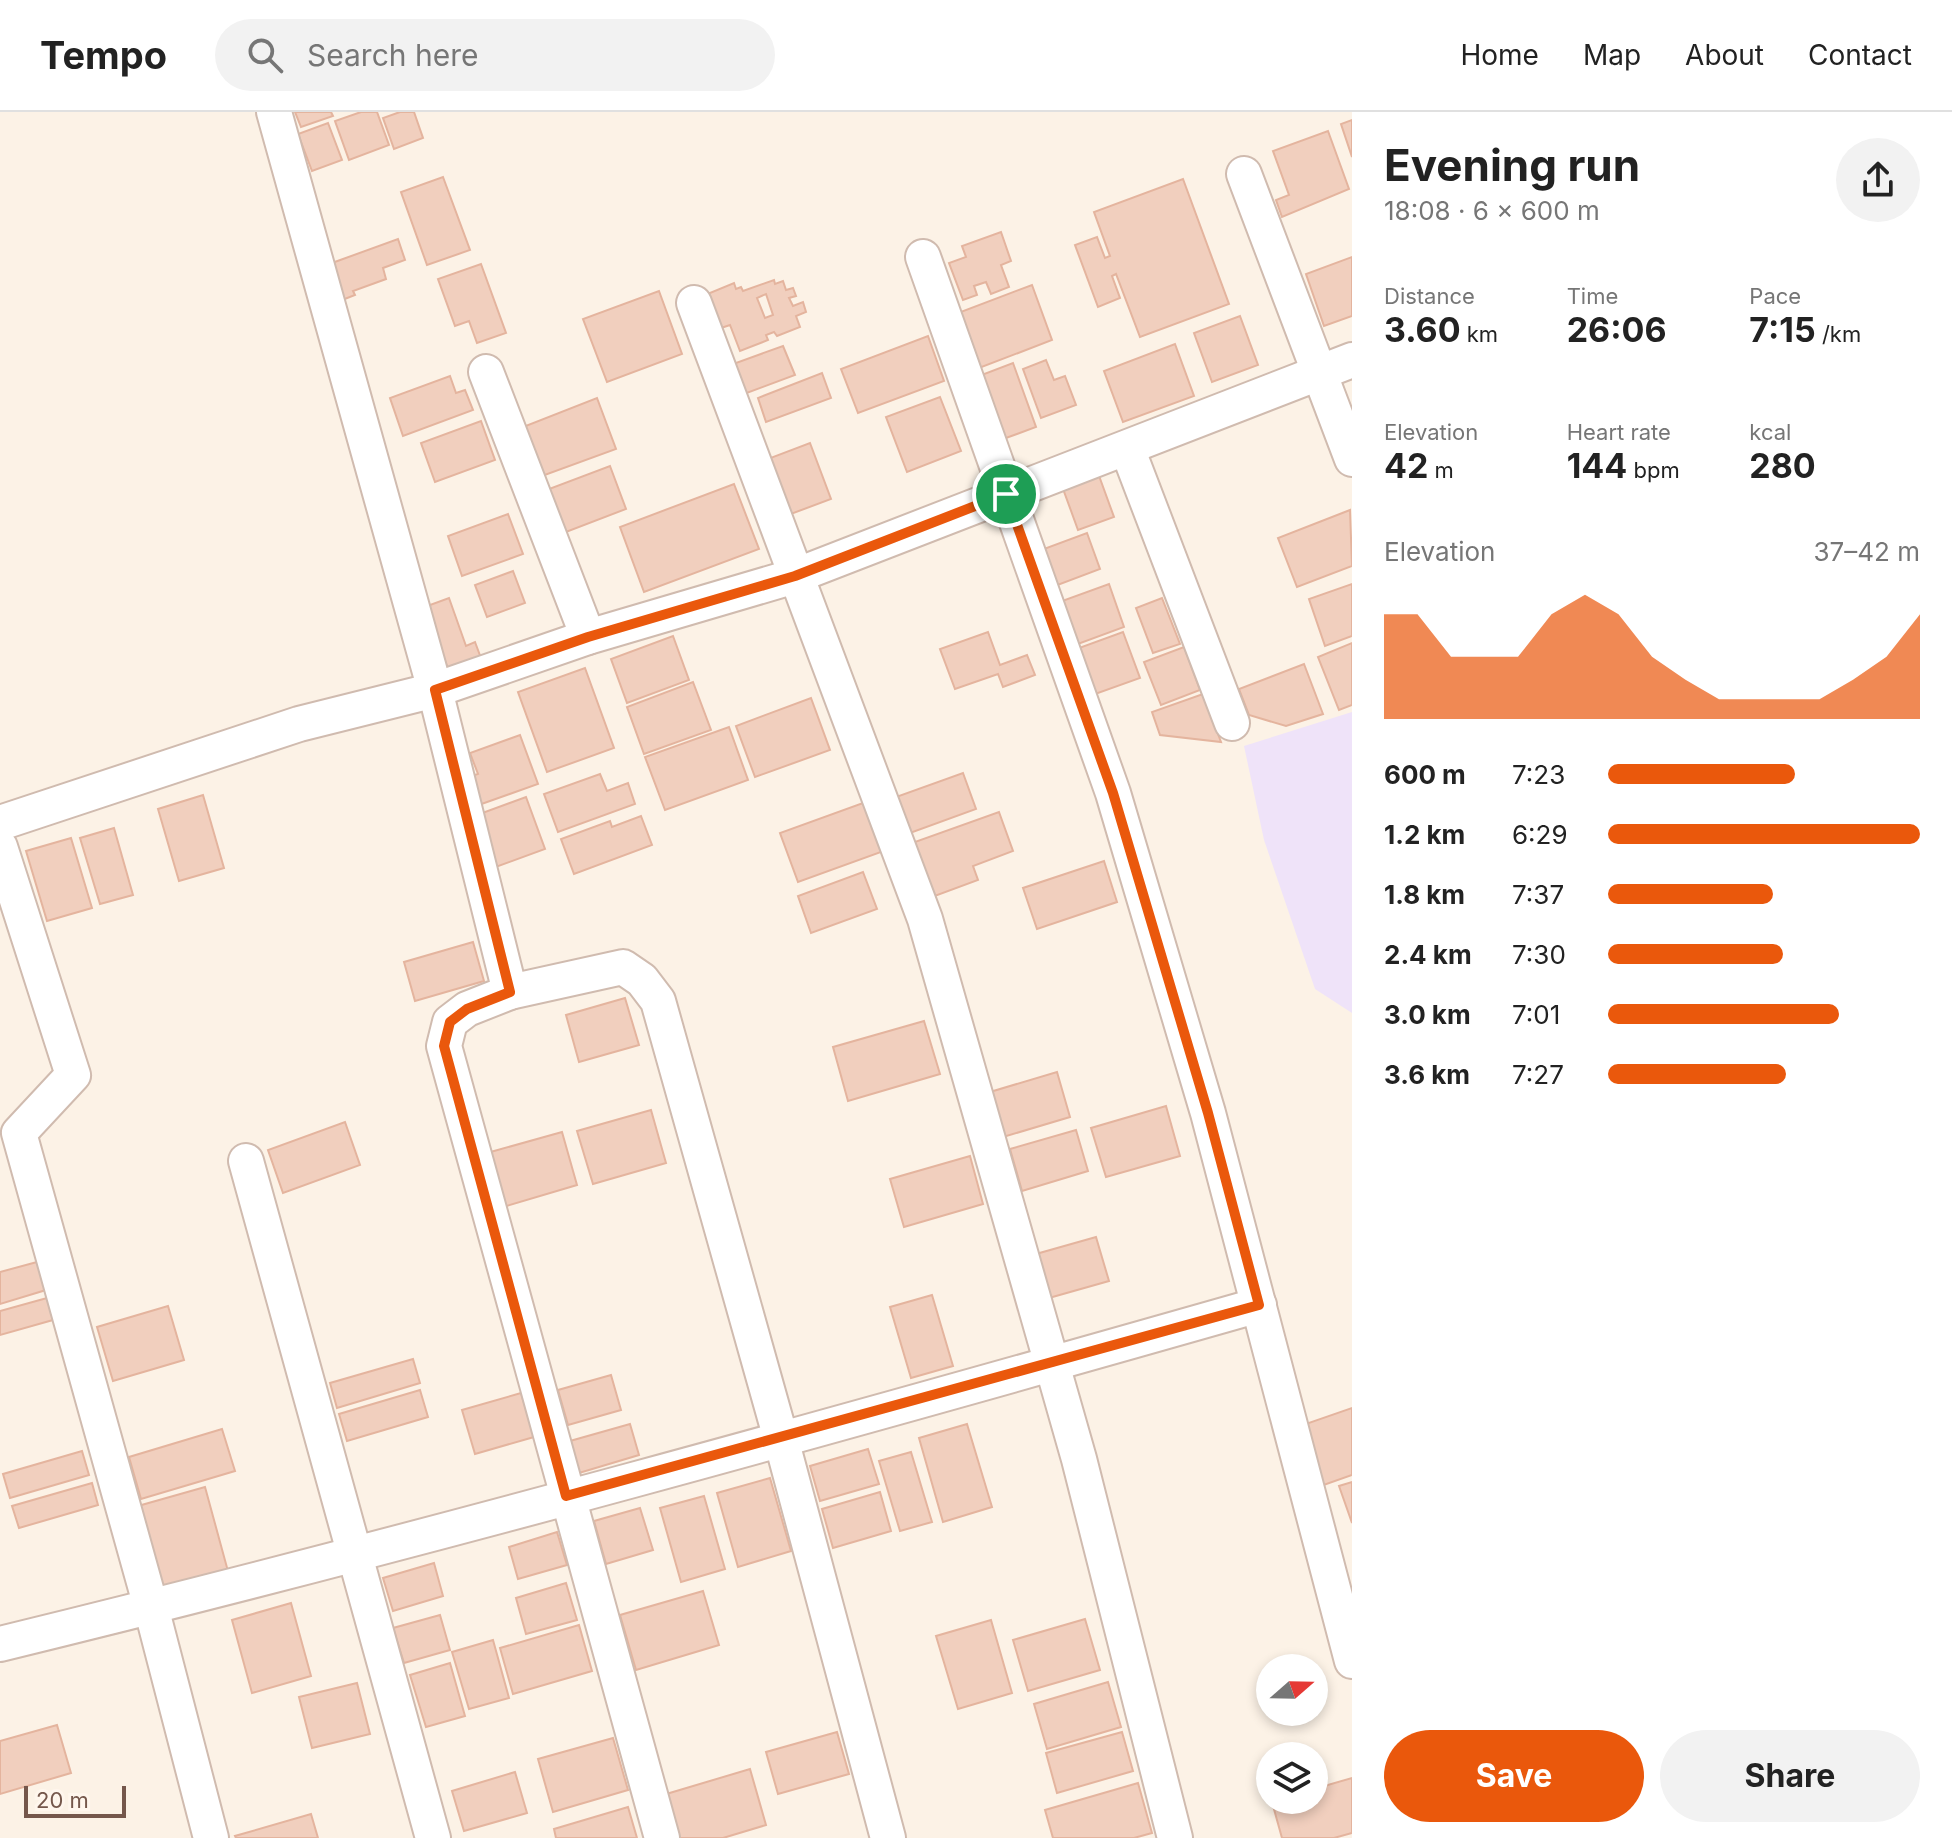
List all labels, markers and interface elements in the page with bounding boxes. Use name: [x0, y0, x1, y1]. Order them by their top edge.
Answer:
search box: [215, 19, 775, 91]
text: Tempo: [40, 32, 167, 78]
icon: search: [243, 33, 287, 77]
text: Search here: [307, 37, 479, 73]
text: Home: [1460, 38, 1539, 72]
text: Map: [1583, 38, 1641, 72]
text: About: [1685, 38, 1764, 72]
text: Contact: [1808, 38, 1912, 72]
text: Evening run: [1384, 138, 1640, 192]
button: share: [1836, 138, 1920, 222]
text: 18:08 · 6 × 600 m: [1384, 195, 1600, 226]
text: Distance: [1384, 283, 1475, 309]
text: Time: [1567, 283, 1618, 309]
text: Pace: [1749, 283, 1801, 309]
text: 3.60: [1384, 309, 1461, 350]
text: 26:06: [1567, 309, 1667, 350]
text: 7:15: [1749, 309, 1816, 350]
text: km: [1461, 321, 1498, 347]
text: /km: [1816, 321, 1861, 347]
text: Elevation: [1384, 419, 1478, 445]
text: Heart rate: [1567, 419, 1671, 445]
text: kcal: [1749, 419, 1791, 445]
text: 42: [1384, 445, 1428, 486]
text: 144: [1567, 445, 1627, 486]
text: 280: [1749, 445, 1816, 486]
text: m: [1428, 457, 1454, 483]
text: bpm: [1627, 457, 1680, 483]
pin: [972, 460, 1040, 528]
icon: arrive: [984, 472, 1028, 516]
text: Elevation: [1384, 536, 1495, 567]
text: 37–42 m: [1813, 536, 1920, 567]
text: 600 m: [1384, 759, 1466, 790]
text: 7:23: [1512, 759, 1565, 790]
text: 1.2 km: [1384, 819, 1465, 850]
text: 6:29: [1512, 819, 1568, 850]
text: 1.8 km: [1384, 879, 1465, 910]
text: 7:37: [1512, 879, 1564, 910]
text: 2.4 km: [1384, 939, 1472, 970]
text: 7:30: [1512, 939, 1566, 970]
text: 3.0 km: [1384, 999, 1471, 1030]
text: 7:01: [1512, 999, 1560, 1030]
text: 3.6 km: [1384, 1059, 1470, 1090]
text: 7:27: [1512, 1059, 1564, 1090]
north arrow: [1256, 1654, 1328, 1726]
map controls: [1256, 1654, 1328, 1814]
button: Save: [1384, 1730, 1644, 1822]
button: Share: [1660, 1730, 1920, 1822]
button: layers: [1256, 1742, 1328, 1814]
scale bar: [24, 1782, 126, 1818]
text: 20 m: [36, 1787, 89, 1813]

